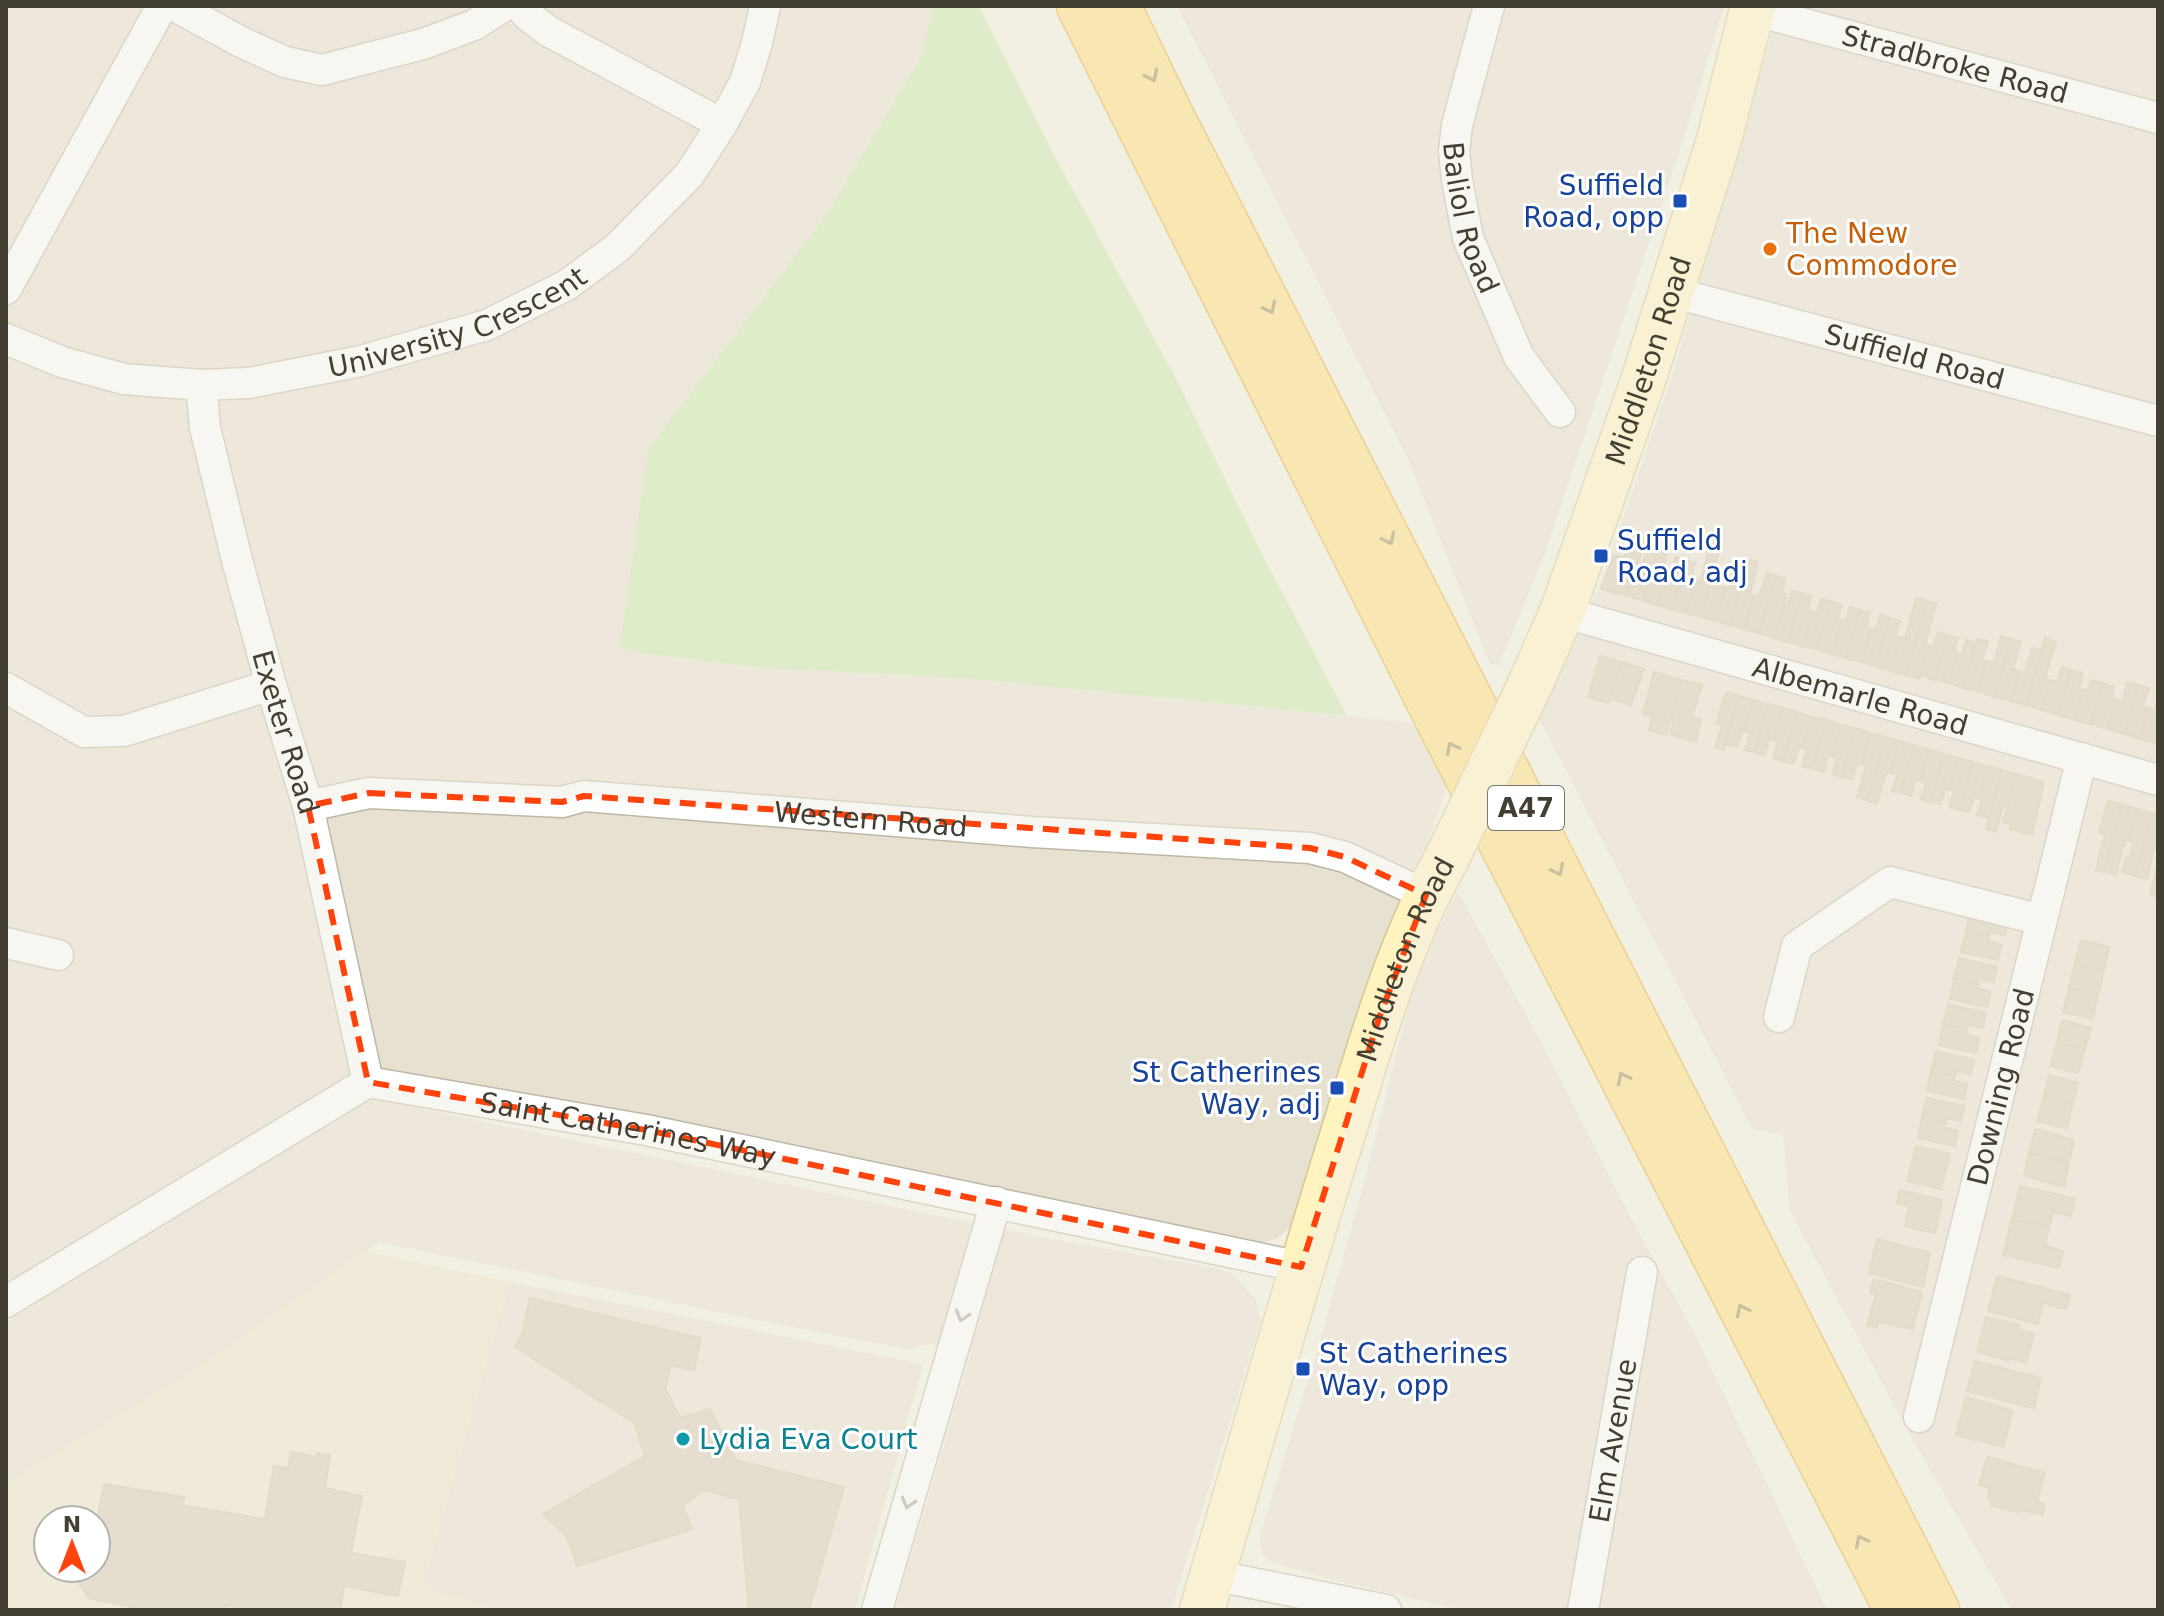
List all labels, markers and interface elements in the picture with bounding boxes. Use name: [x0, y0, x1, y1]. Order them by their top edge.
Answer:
street label: Stradbroke Road: [1838, 18, 2072, 110]
one-way arrow: [1142, 68, 1158, 82]
street label: Baliol Road: [1437, 140, 1506, 298]
place label: Suffield Road, opp: [1523, 169, 1664, 234]
marker: Suffield Road, opp: [1671, 192, 1689, 210]
place label: The New Commodore: [1785, 217, 1957, 282]
marker: The New Commodore: [1761, 240, 1779, 258]
street label: Middleton Road: [1598, 252, 1698, 469]
street label: University Crescent: [325, 260, 593, 384]
one-way arrow: [1260, 299, 1276, 314]
street label: Suffield Road: [1821, 317, 2008, 396]
place label: Suffield Road, adj: [1617, 524, 1748, 589]
one-way arrow: [1379, 531, 1394, 545]
marker: Suffield Road, adj: [1592, 547, 1610, 565]
street label: Exeter Road: [246, 647, 326, 818]
street label: Albemarle Road: [1749, 650, 1972, 742]
one-way arrow: [1447, 741, 1462, 756]
road number: A47: [1488, 786, 1564, 830]
street label: Western Road: [773, 795, 969, 843]
street label: Middleton Road: [1350, 851, 1461, 1066]
one-way arrow: [1548, 862, 1564, 877]
street label: Downing Road: [1960, 985, 2041, 1189]
place label: St Catherines Way, adj: [1132, 1056, 1321, 1121]
one-way arrow: [1617, 1072, 1632, 1087]
marker: St Catherines Way, adj: [1328, 1079, 1346, 1097]
street label: Saint Catherines Way: [478, 1085, 779, 1173]
one-way arrow: [1736, 1303, 1751, 1318]
one-way arrow: [955, 1308, 971, 1322]
place label: St Catherines Way, opp: [1319, 1337, 1508, 1402]
street label: Elm Avenue: [1582, 1356, 1643, 1525]
marker: St Catherines Way, opp: [1294, 1360, 1312, 1378]
place label: Lydia Eva Court: [699, 1423, 917, 1456]
marker: Lydia Eva Court: [674, 1430, 692, 1448]
one-way arrow: [901, 1496, 917, 1509]
north arrow: [32, 1504, 112, 1584]
text: N: [63, 1512, 81, 1537]
one-way arrow: [1855, 1534, 1870, 1549]

